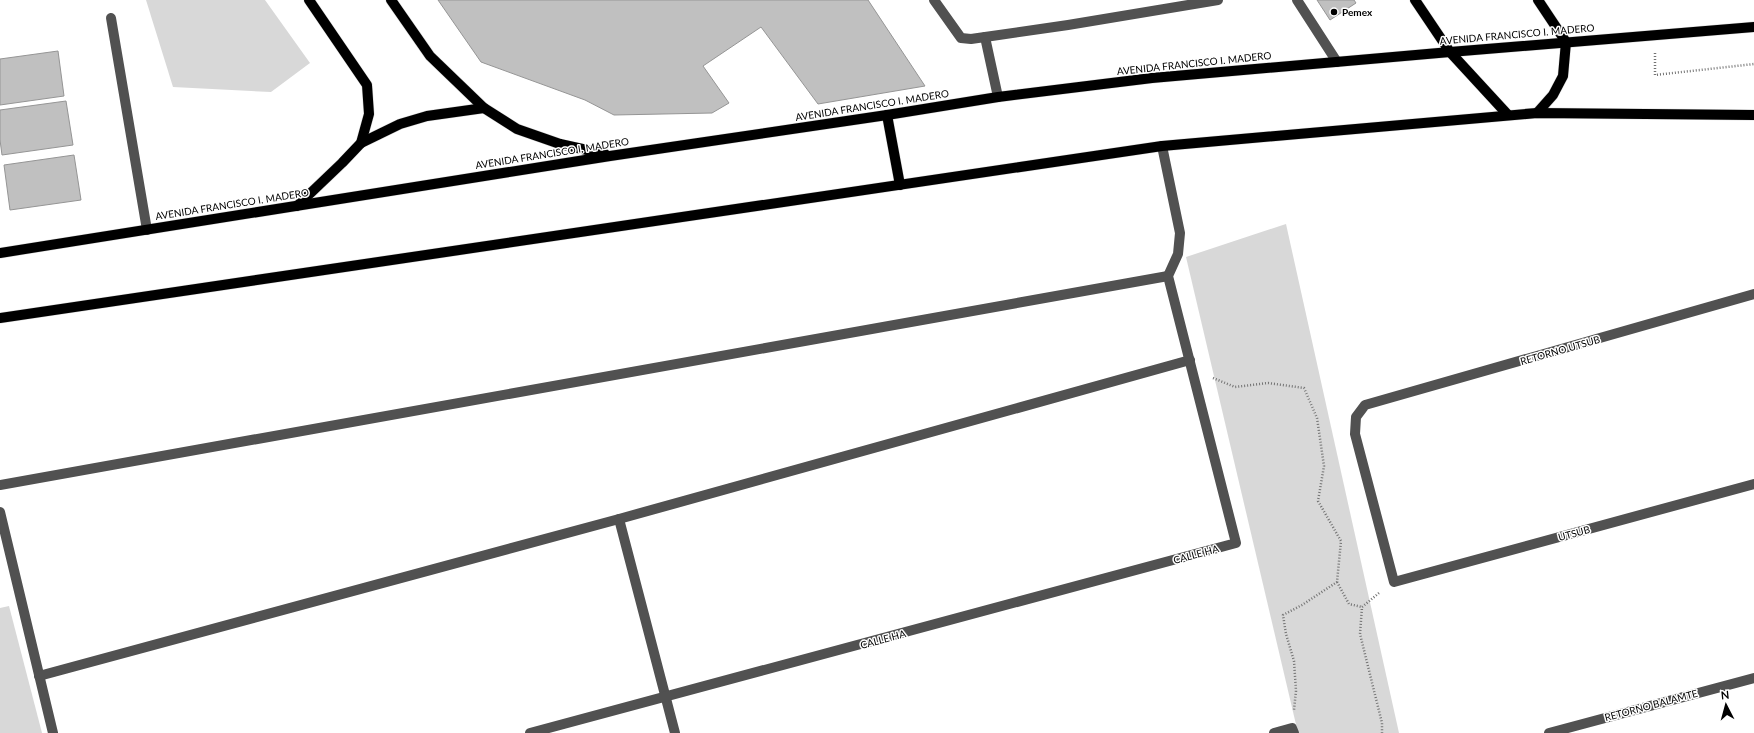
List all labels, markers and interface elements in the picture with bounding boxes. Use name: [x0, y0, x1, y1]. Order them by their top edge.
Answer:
place label: Pemex: [1342, 6, 1373, 18]
marker: Pemex: [1329, 7, 1339, 17]
street label: AVENIDA FRANCISCO I. MADERO: [1439, 21, 1595, 47]
street label: AVENIDA FRANCISCO I. MADERO: [1116, 49, 1272, 77]
street label: AVENIDA FRANCISCO I. MADERO: [794, 87, 950, 123]
street label: AVENIDA FRANCISCO I. MADERO: [474, 135, 630, 171]
street label: AVENIDA FRANCISCO I. MADERO: [154, 186, 310, 222]
street label: RETORNO UTSUB: [1519, 333, 1601, 367]
street label: UTSUB: [1557, 523, 1591, 543]
street label: CALLE HA: [1172, 542, 1220, 566]
street label: CALLE HA: [859, 627, 907, 651]
north arrow: [1706, 685, 1746, 725]
street label: RETORNO BALAMTE: [1603, 687, 1699, 723]
text: N: [1720, 688, 1730, 701]

